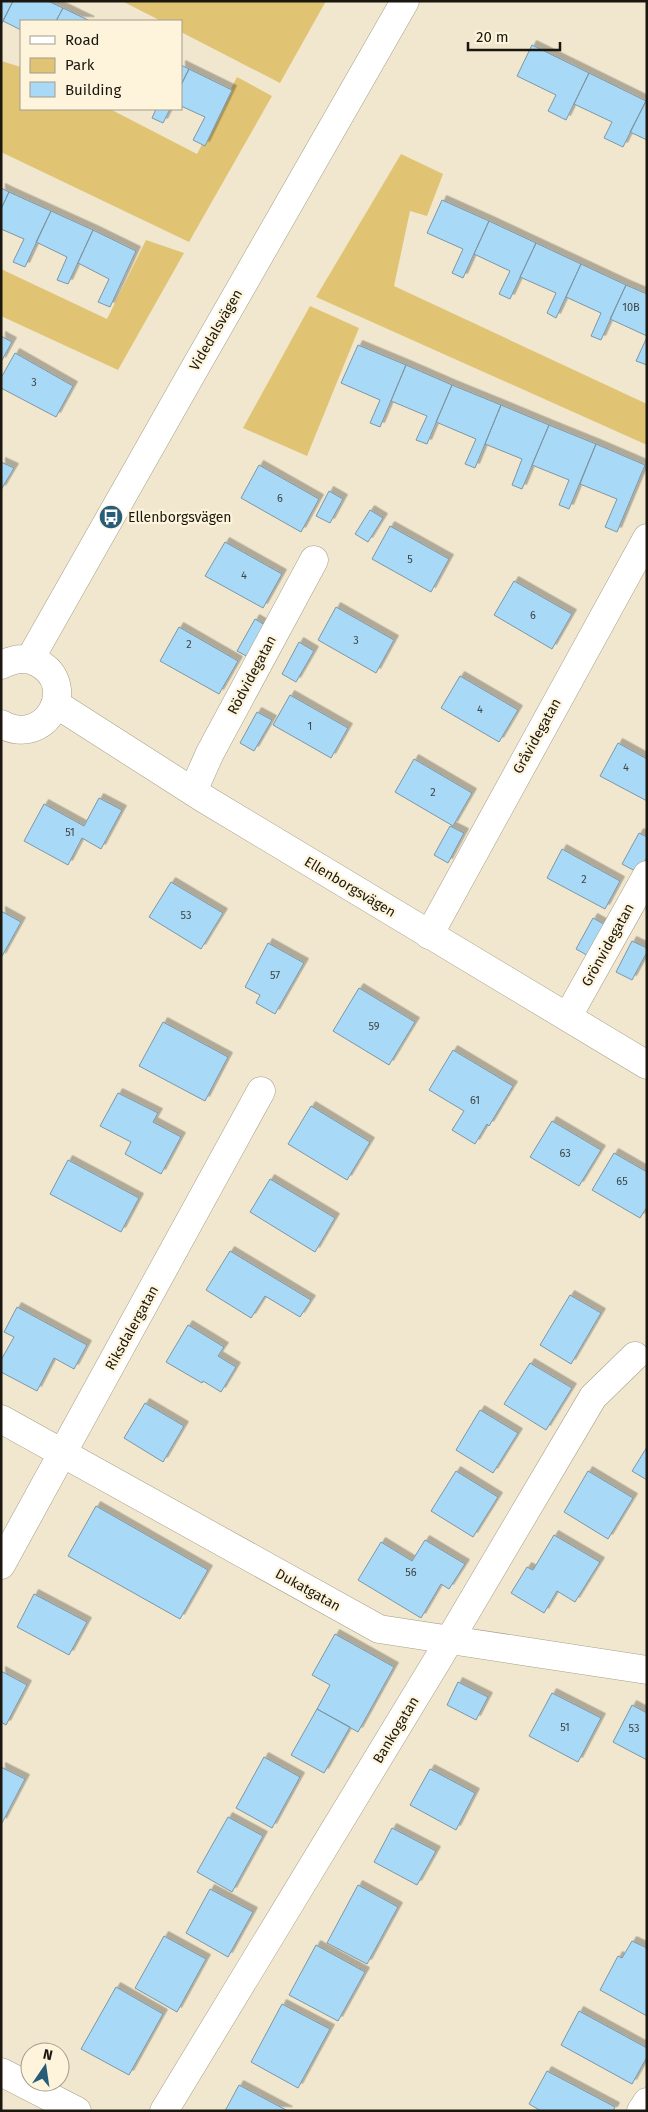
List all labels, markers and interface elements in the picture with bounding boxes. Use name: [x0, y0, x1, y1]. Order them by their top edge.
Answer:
legend: [20, 20, 182, 110]
scale bar: [468, 20, 560, 52]
text: 20 m: [476, 28, 509, 46]
text: Road: [65, 31, 100, 49]
text: Park: [65, 56, 95, 74]
text: Building: [65, 81, 121, 99]
street label: Videdalsvägen: [186, 286, 246, 374]
house number: 10B: [622, 301, 640, 314]
house number: 3: [31, 376, 37, 389]
house number: 6: [277, 492, 283, 505]
bus stop icon: Ellenborgsvägen: [98, 504, 124, 530]
place label: Ellenborgsvägen: [128, 509, 232, 526]
house number: 5: [407, 553, 413, 566]
house number: 4: [241, 569, 247, 582]
house number: 6: [530, 609, 536, 622]
street label: Rödvidegatan: [224, 633, 280, 717]
house number: 3: [353, 634, 359, 647]
house number: 2: [186, 638, 192, 651]
street label: Gråvidegatan: [509, 695, 565, 777]
house number: 4: [477, 703, 483, 716]
house number: 1: [308, 720, 312, 733]
house number: 4: [623, 761, 629, 774]
house number: 2: [430, 786, 436, 799]
house number: 51: [65, 826, 75, 839]
street label: Ellenborgsvägen: [301, 853, 399, 921]
house number: 2: [581, 873, 587, 886]
street label: Grönvidegatan: [578, 900, 638, 990]
house number: 53: [181, 909, 191, 922]
house number: 57: [270, 969, 280, 982]
house number: 59: [368, 1020, 380, 1033]
house number: 61: [470, 1094, 480, 1107]
house number: 63: [559, 1147, 571, 1160]
house number: 65: [616, 1175, 628, 1188]
street label: Riksdalergatan: [102, 1283, 162, 1373]
street label: Dukatgatan: [272, 1565, 344, 1615]
house number: 56: [405, 1566, 417, 1579]
street label: Bankogatan: [369, 1693, 423, 1767]
house number: 51: [560, 1721, 570, 1734]
house number: 53: [629, 1722, 639, 1735]
north arrow: [20, 2042, 70, 2092]
text: N: [41, 2045, 54, 2064]

